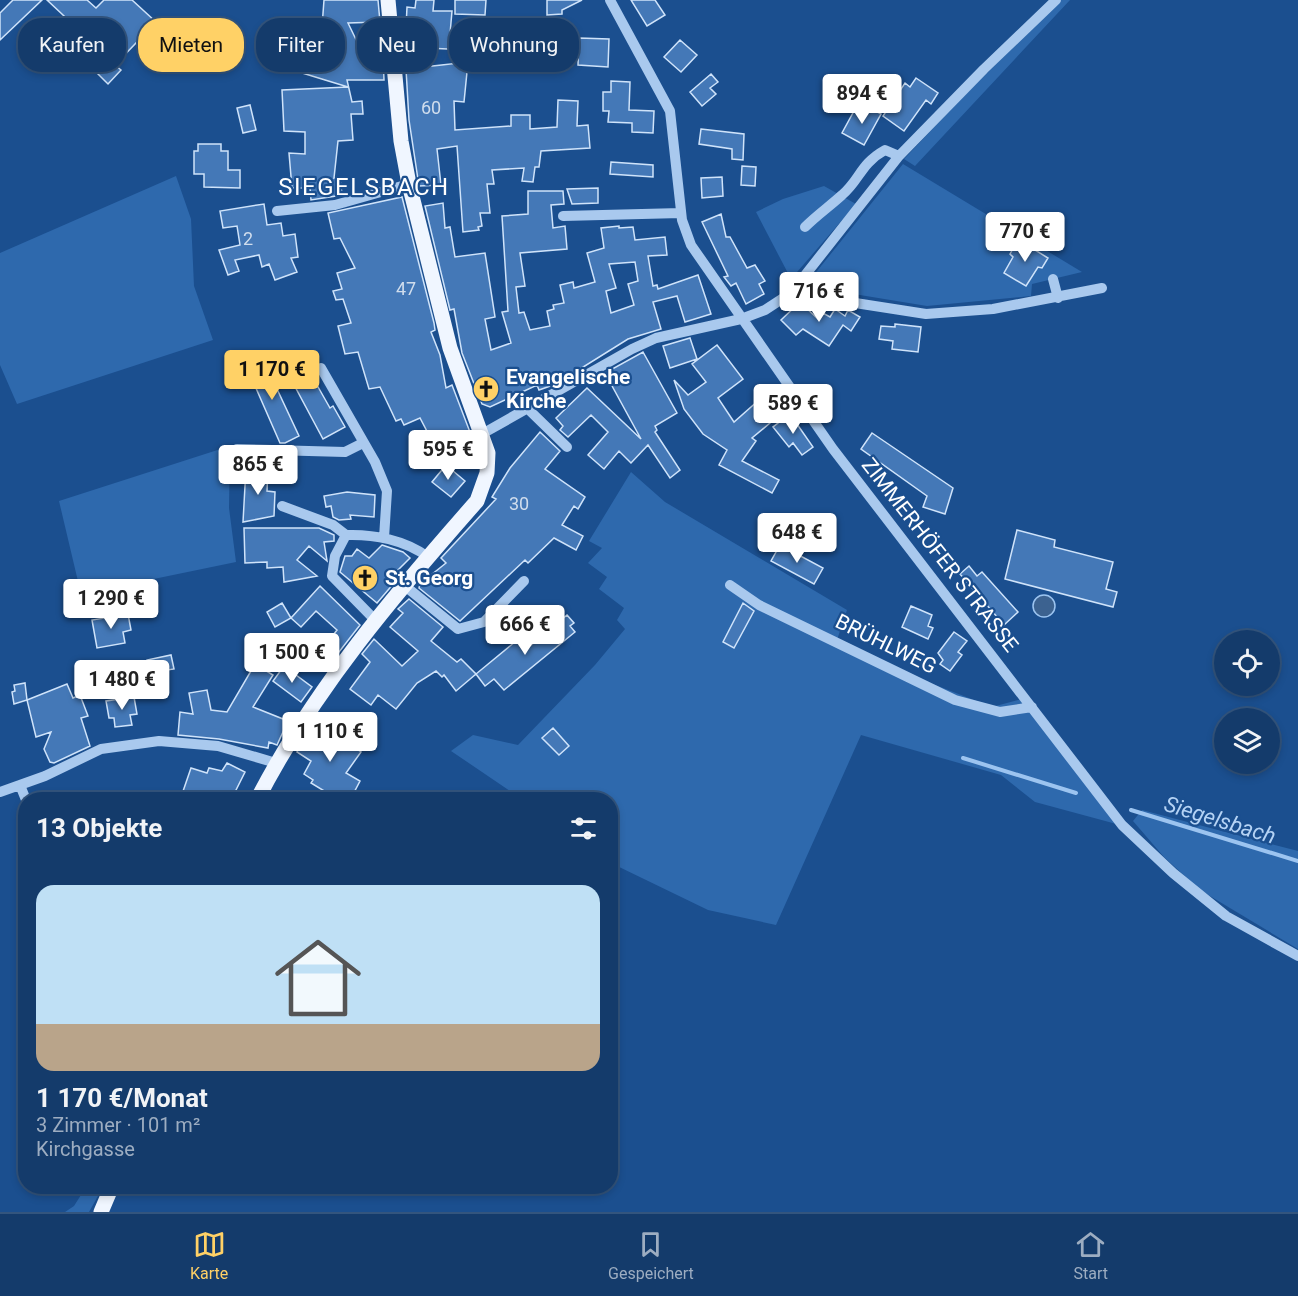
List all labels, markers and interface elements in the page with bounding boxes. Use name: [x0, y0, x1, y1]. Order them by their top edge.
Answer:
chip: Kaufen: [18, 18, 126, 72]
chip: Mieten: [138, 18, 244, 72]
chip: Filter: [256, 18, 345, 72]
chip: Neu: [357, 18, 437, 72]
chip: Wohnung: [449, 18, 579, 72]
pin: 894 €: [820, 74, 904, 125]
text: 894 €: [837, 81, 887, 105]
house number: 60: [421, 97, 441, 118]
district label: SIEGELSBACH: [278, 173, 450, 201]
pin: 770 €: [983, 212, 1067, 263]
text: 770 €: [1000, 219, 1050, 243]
house number: 2: [243, 228, 253, 249]
pin: 716 €: [777, 272, 861, 323]
house number: 47: [396, 278, 416, 299]
text: 716 €: [794, 279, 844, 303]
pin: 1 170 €: [217, 350, 327, 401]
text: 1 170 €: [238, 357, 306, 381]
place label: Evangelische Kirche: [506, 365, 630, 413]
church icon: Evangelische Kirche: [471, 374, 501, 404]
pin: 589 €: [751, 384, 835, 435]
text: 589 €: [768, 391, 818, 415]
pin: 595 €: [406, 430, 490, 481]
text: 595 €: [423, 437, 473, 461]
pin: 865 €: [216, 445, 300, 496]
text: 865 €: [233, 452, 283, 476]
street label: ZIMMERHÖFER STRASSE: [857, 453, 1023, 657]
house number: 30: [509, 493, 529, 514]
pin: 648 €: [755, 513, 839, 564]
text: 648 €: [772, 520, 822, 544]
church icon: St. Georg: [350, 563, 380, 593]
place label: St. Georg: [385, 566, 473, 590]
pin: 1 290 €: [56, 579, 166, 630]
text: 1 290 €: [77, 586, 145, 610]
pin: 666 €: [483, 605, 567, 656]
street label: BRÜHLWEG: [832, 609, 940, 679]
text: 666 €: [500, 612, 550, 636]
map controls: [1214, 630, 1280, 774]
button: locate: [1214, 630, 1280, 696]
pin: 1 500 €: [237, 633, 347, 684]
text: 1 500 €: [258, 640, 326, 664]
pin: 1 480 €: [67, 660, 177, 711]
text: 1 480 €: [88, 667, 156, 691]
button: layers: [1214, 708, 1280, 774]
pin: 1 110 €: [275, 712, 385, 763]
text: 1 110 €: [296, 719, 364, 743]
water label: Siegelsbach: [1161, 791, 1279, 849]
icon: filters: [567, 812, 600, 845]
text: 13 Objekte: [36, 813, 162, 843]
icon: home: [264, 924, 372, 1032]
text: 1 170 €/Monat: [36, 1083, 208, 1113]
text: 3 Zimmer · 101 m²: [36, 1113, 200, 1137]
text: Kirchgasse: [36, 1137, 135, 1161]
tab: Karte: [190, 1228, 228, 1283]
tab: Gespeichert: [608, 1228, 694, 1283]
tab: Start: [1074, 1228, 1108, 1283]

